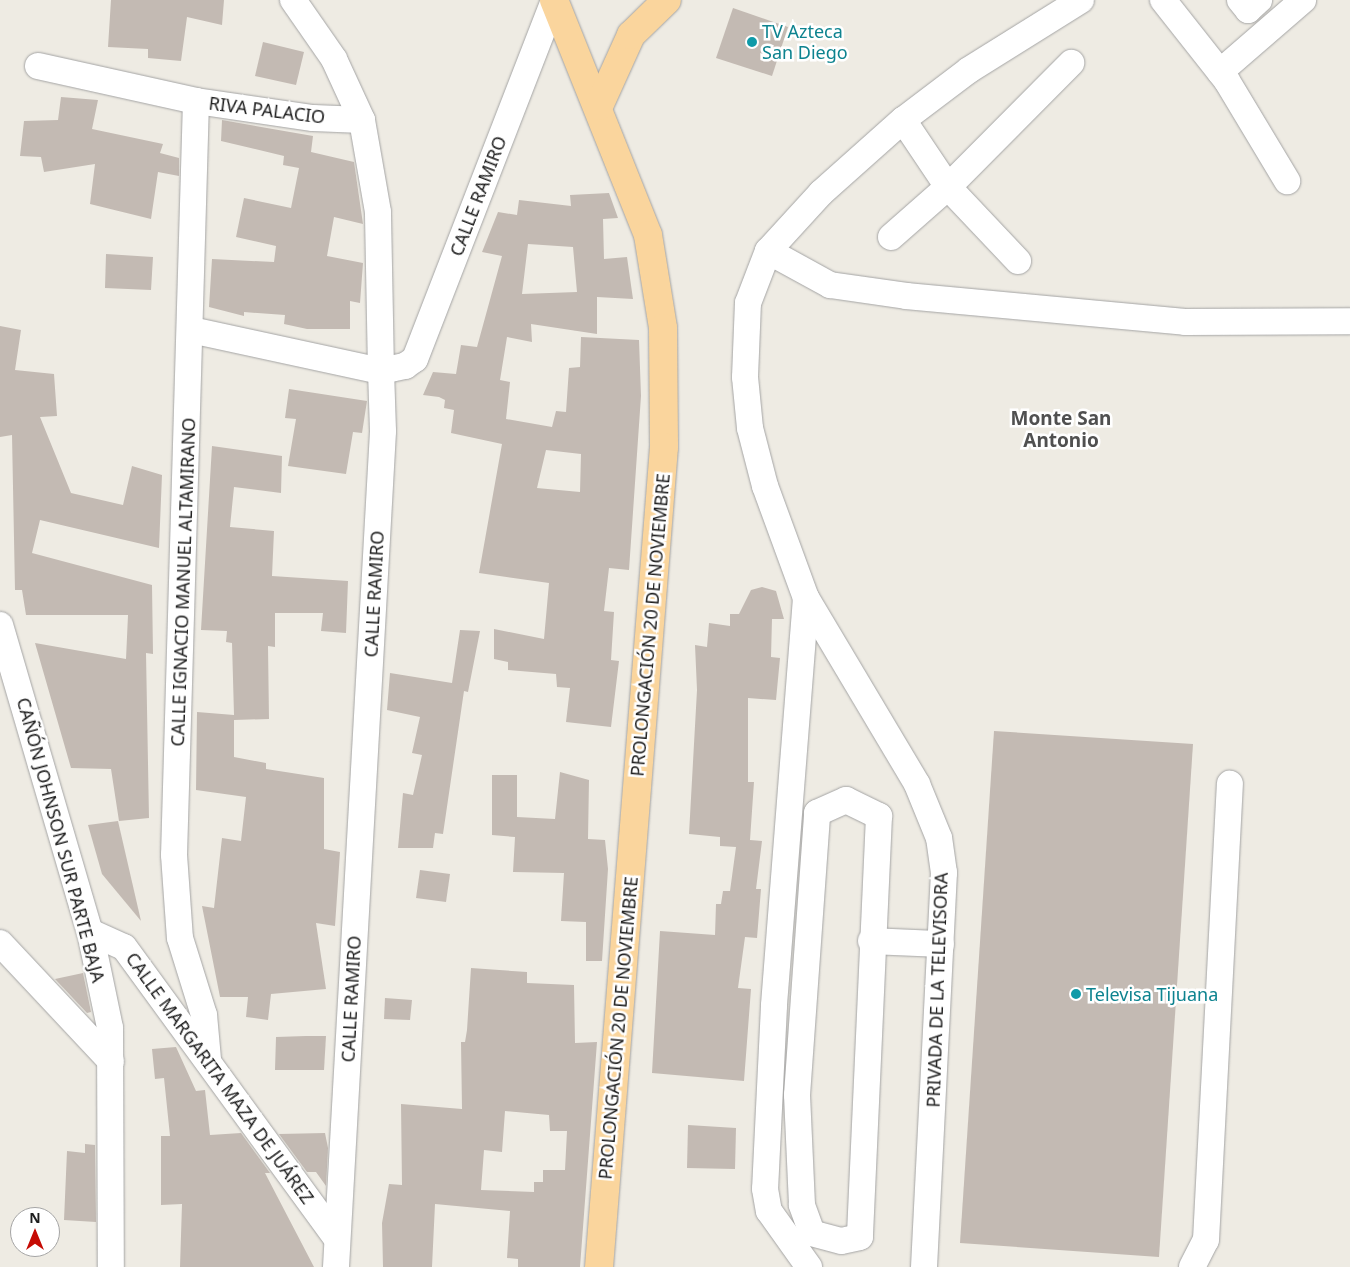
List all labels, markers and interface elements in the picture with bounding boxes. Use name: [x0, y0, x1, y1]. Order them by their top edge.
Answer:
place label: TV Azteca San Diego: [762, 21, 848, 64]
marker: TV Azteca San Diego: [746, 36, 758, 48]
street label: RIVA PALACIO: [208, 92, 326, 128]
street label: CALLE RAMIRO: [445, 133, 511, 259]
district label: Monte San Antonio: [1011, 408, 1111, 452]
street label: CALLE IGNACIO MANUEL ALTAMIRANO: [166, 417, 200, 747]
street label: PROLONGACIÓN 20 DE NOVIEMBRE: [626, 473, 674, 777]
street label: CALLE RAMIRO: [360, 530, 388, 658]
street label: CAÑÓN JOHNSON SUR PARTE BAJA: [13, 695, 109, 985]
street label: PRIVADA DE LA TELEVISORA: [922, 872, 952, 1108]
street label: PROLONGACIÓN 20 DE NOVIEMBRE: [594, 876, 642, 1180]
street label: CALLE RAMIRO: [337, 935, 365, 1063]
street label: CALLE MARGARITA MAZA DE JUÁREZ: [122, 948, 318, 1208]
place label: Televisa Tijuana: [1086, 983, 1218, 1005]
marker: Televisa Tijuana: [1070, 988, 1082, 1000]
north arrow: [10, 1207, 60, 1257]
text: N: [29, 1208, 41, 1227]

